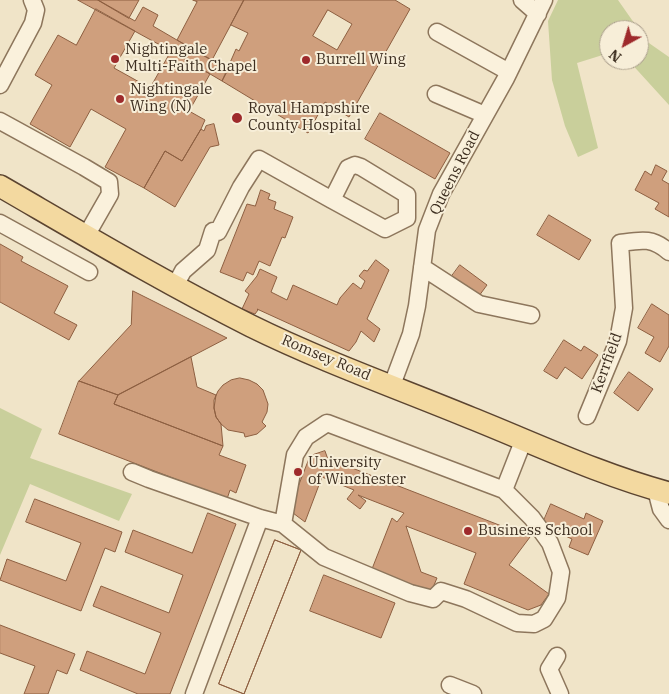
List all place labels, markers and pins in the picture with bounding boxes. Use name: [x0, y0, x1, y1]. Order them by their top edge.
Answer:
place label: Nightingale Multi-Faith Chapel: [125, 41, 257, 76]
place label: Burrell Wing: [316, 51, 406, 69]
marker: Nightingale Multi-Faith Chapel: [109, 53, 121, 65]
marker: Burrell Wing: [300, 54, 312, 66]
place label: Nightingale Wing (N): [130, 81, 212, 116]
marker: Nightingale Wing (N): [114, 93, 126, 105]
place label: Royal Hampshire County Hospital: [248, 100, 370, 135]
marker: Royal Hampshire County Hospital: [230, 111, 244, 125]
place label: University of Winchester: [308, 454, 406, 489]
marker: University of Winchester: [292, 466, 304, 478]
place label: Business School: [478, 522, 592, 540]
marker: Business School: [462, 525, 474, 537]

